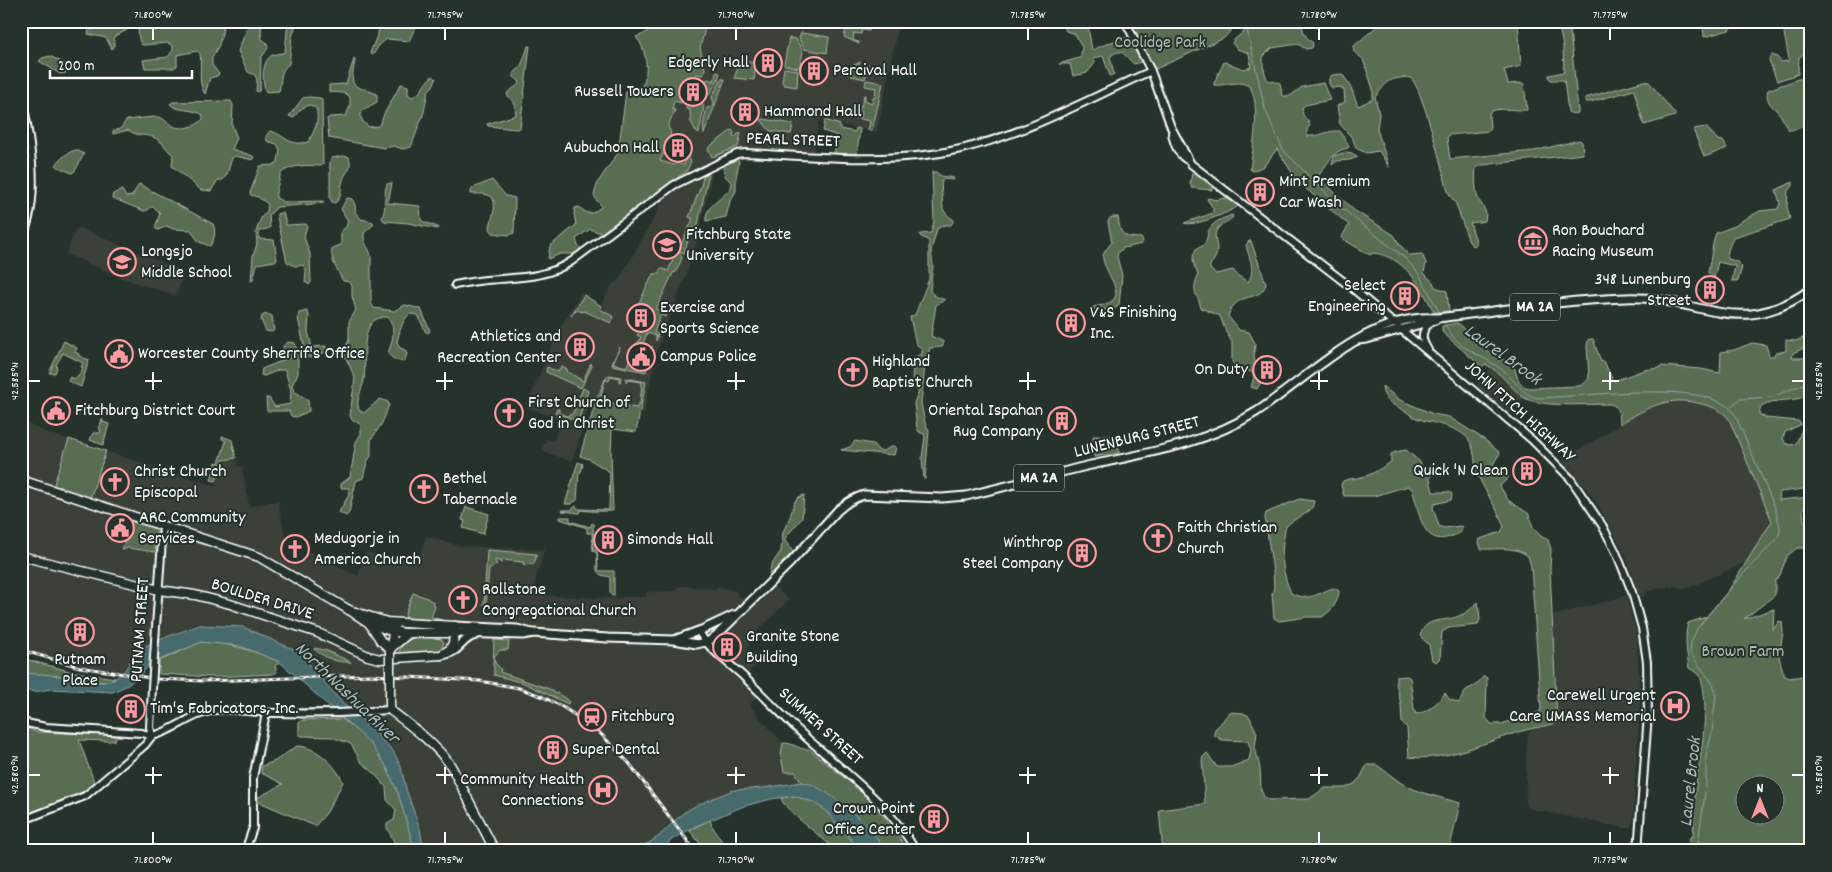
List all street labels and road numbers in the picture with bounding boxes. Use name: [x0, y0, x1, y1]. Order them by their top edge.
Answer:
street label: PEARL STREET: [746, 127, 840, 155]
road number: MA 2A: [1510, 294, 1560, 320]
street label: JOHN FITCH HIGHWAY: [1458, 355, 1581, 470]
street label: LUNENBURG STREET: [1072, 410, 1202, 466]
road number: MA 2A: [1014, 464, 1064, 492]
street label: BOULDER DRIVE: [208, 573, 316, 627]
street label: PUTNAM STREET: [125, 577, 157, 683]
street label: SUMMER STREET: [772, 682, 868, 772]

